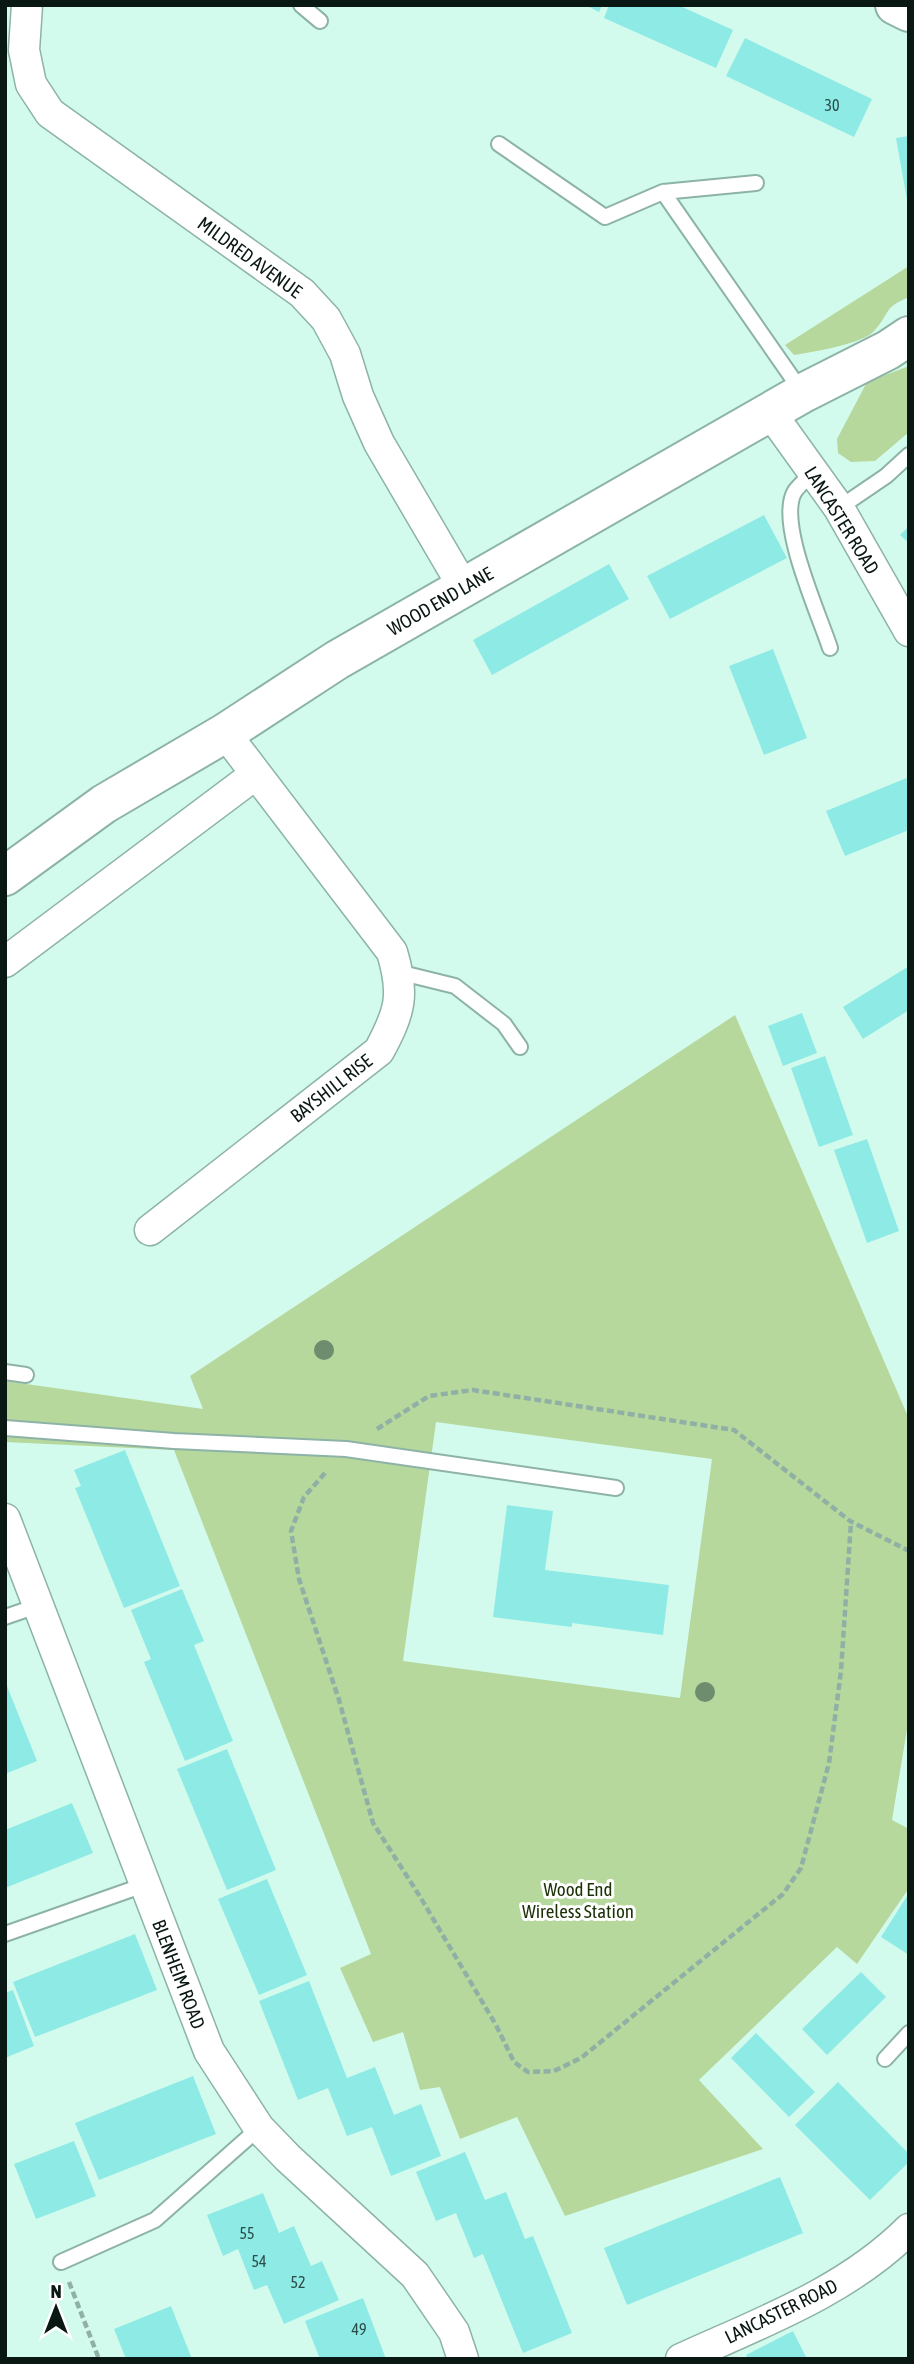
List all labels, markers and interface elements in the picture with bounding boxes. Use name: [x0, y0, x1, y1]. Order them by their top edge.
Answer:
house number: 30: [824, 96, 840, 114]
street label: MILDRED AVENUE: [194, 212, 306, 302]
street label: LANCASTER ROAD: [800, 462, 884, 578]
street label: WOOD END LANE: [384, 562, 496, 640]
street label: BAYSHILL RISE: [286, 1049, 376, 1127]
park label: Wood End Wireless Station: [522, 1878, 634, 1922]
street label: BLENHEIM ROAD: [148, 1916, 210, 2032]
house number: 55: [239, 2224, 255, 2242]
house number: 54: [251, 2252, 267, 2270]
north arrow: [21, 2273, 91, 2343]
house number: 52: [290, 2273, 306, 2291]
street label: LANCASTER ROAD: [721, 2274, 841, 2348]
text: N: [50, 2280, 62, 2302]
house number: 49: [351, 2320, 367, 2338]

